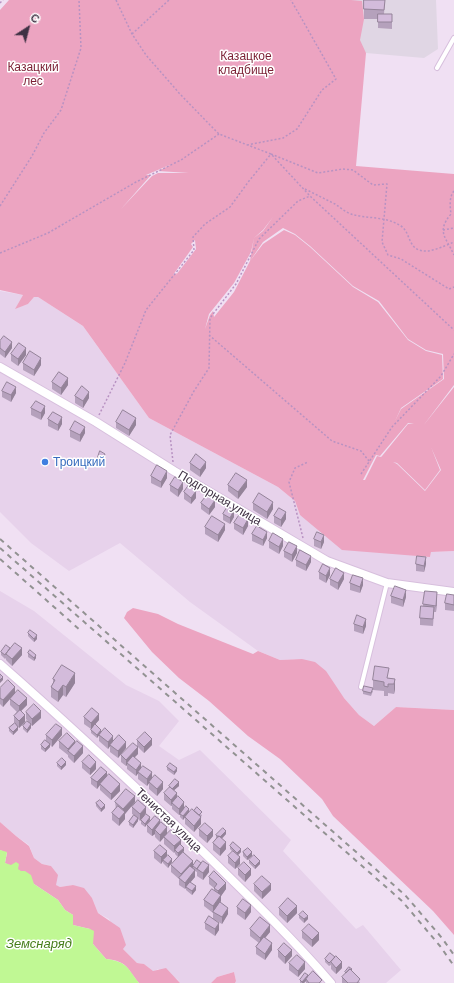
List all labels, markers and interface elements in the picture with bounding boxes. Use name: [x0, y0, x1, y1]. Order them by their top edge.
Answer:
north arrow: [8, 8, 48, 48]
text: С: [28, 10, 42, 25]
park label: Казацкое кладбище: [218, 49, 274, 77]
park label: Казацкий лес: [7, 60, 59, 88]
place label: Троицкий: [53, 455, 105, 469]
marker: Троицкий: [40, 457, 50, 467]
street label: Подгорная улица: [176, 467, 264, 529]
street label: Тенистая улица: [133, 785, 205, 855]
water label: Земснаряд: [6, 936, 72, 952]

